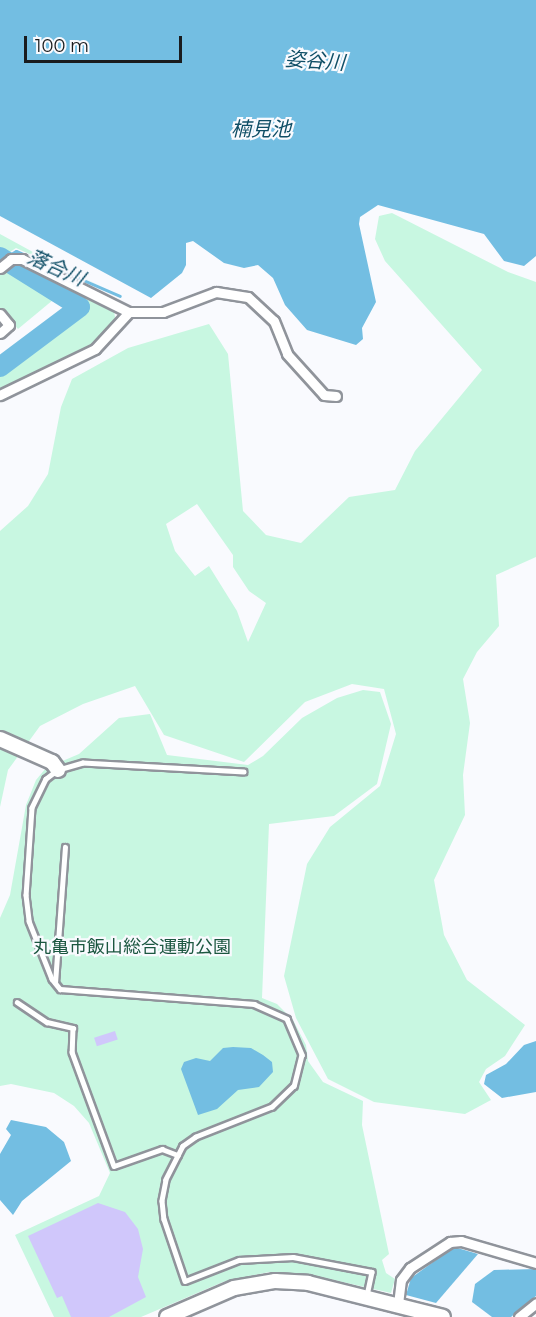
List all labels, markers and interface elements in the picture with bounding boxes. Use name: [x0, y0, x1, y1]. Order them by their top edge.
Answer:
scale bar: [27, 24, 184, 62]
text: 100 m: [35, 35, 89, 57]
water label: 姿谷川: [284, 47, 346, 75]
water label: 楠見池: [231, 117, 291, 141]
water label: 落合川: [24, 245, 88, 291]
park label: 丸亀市飯山総合運動公園: [33, 936, 231, 958]

